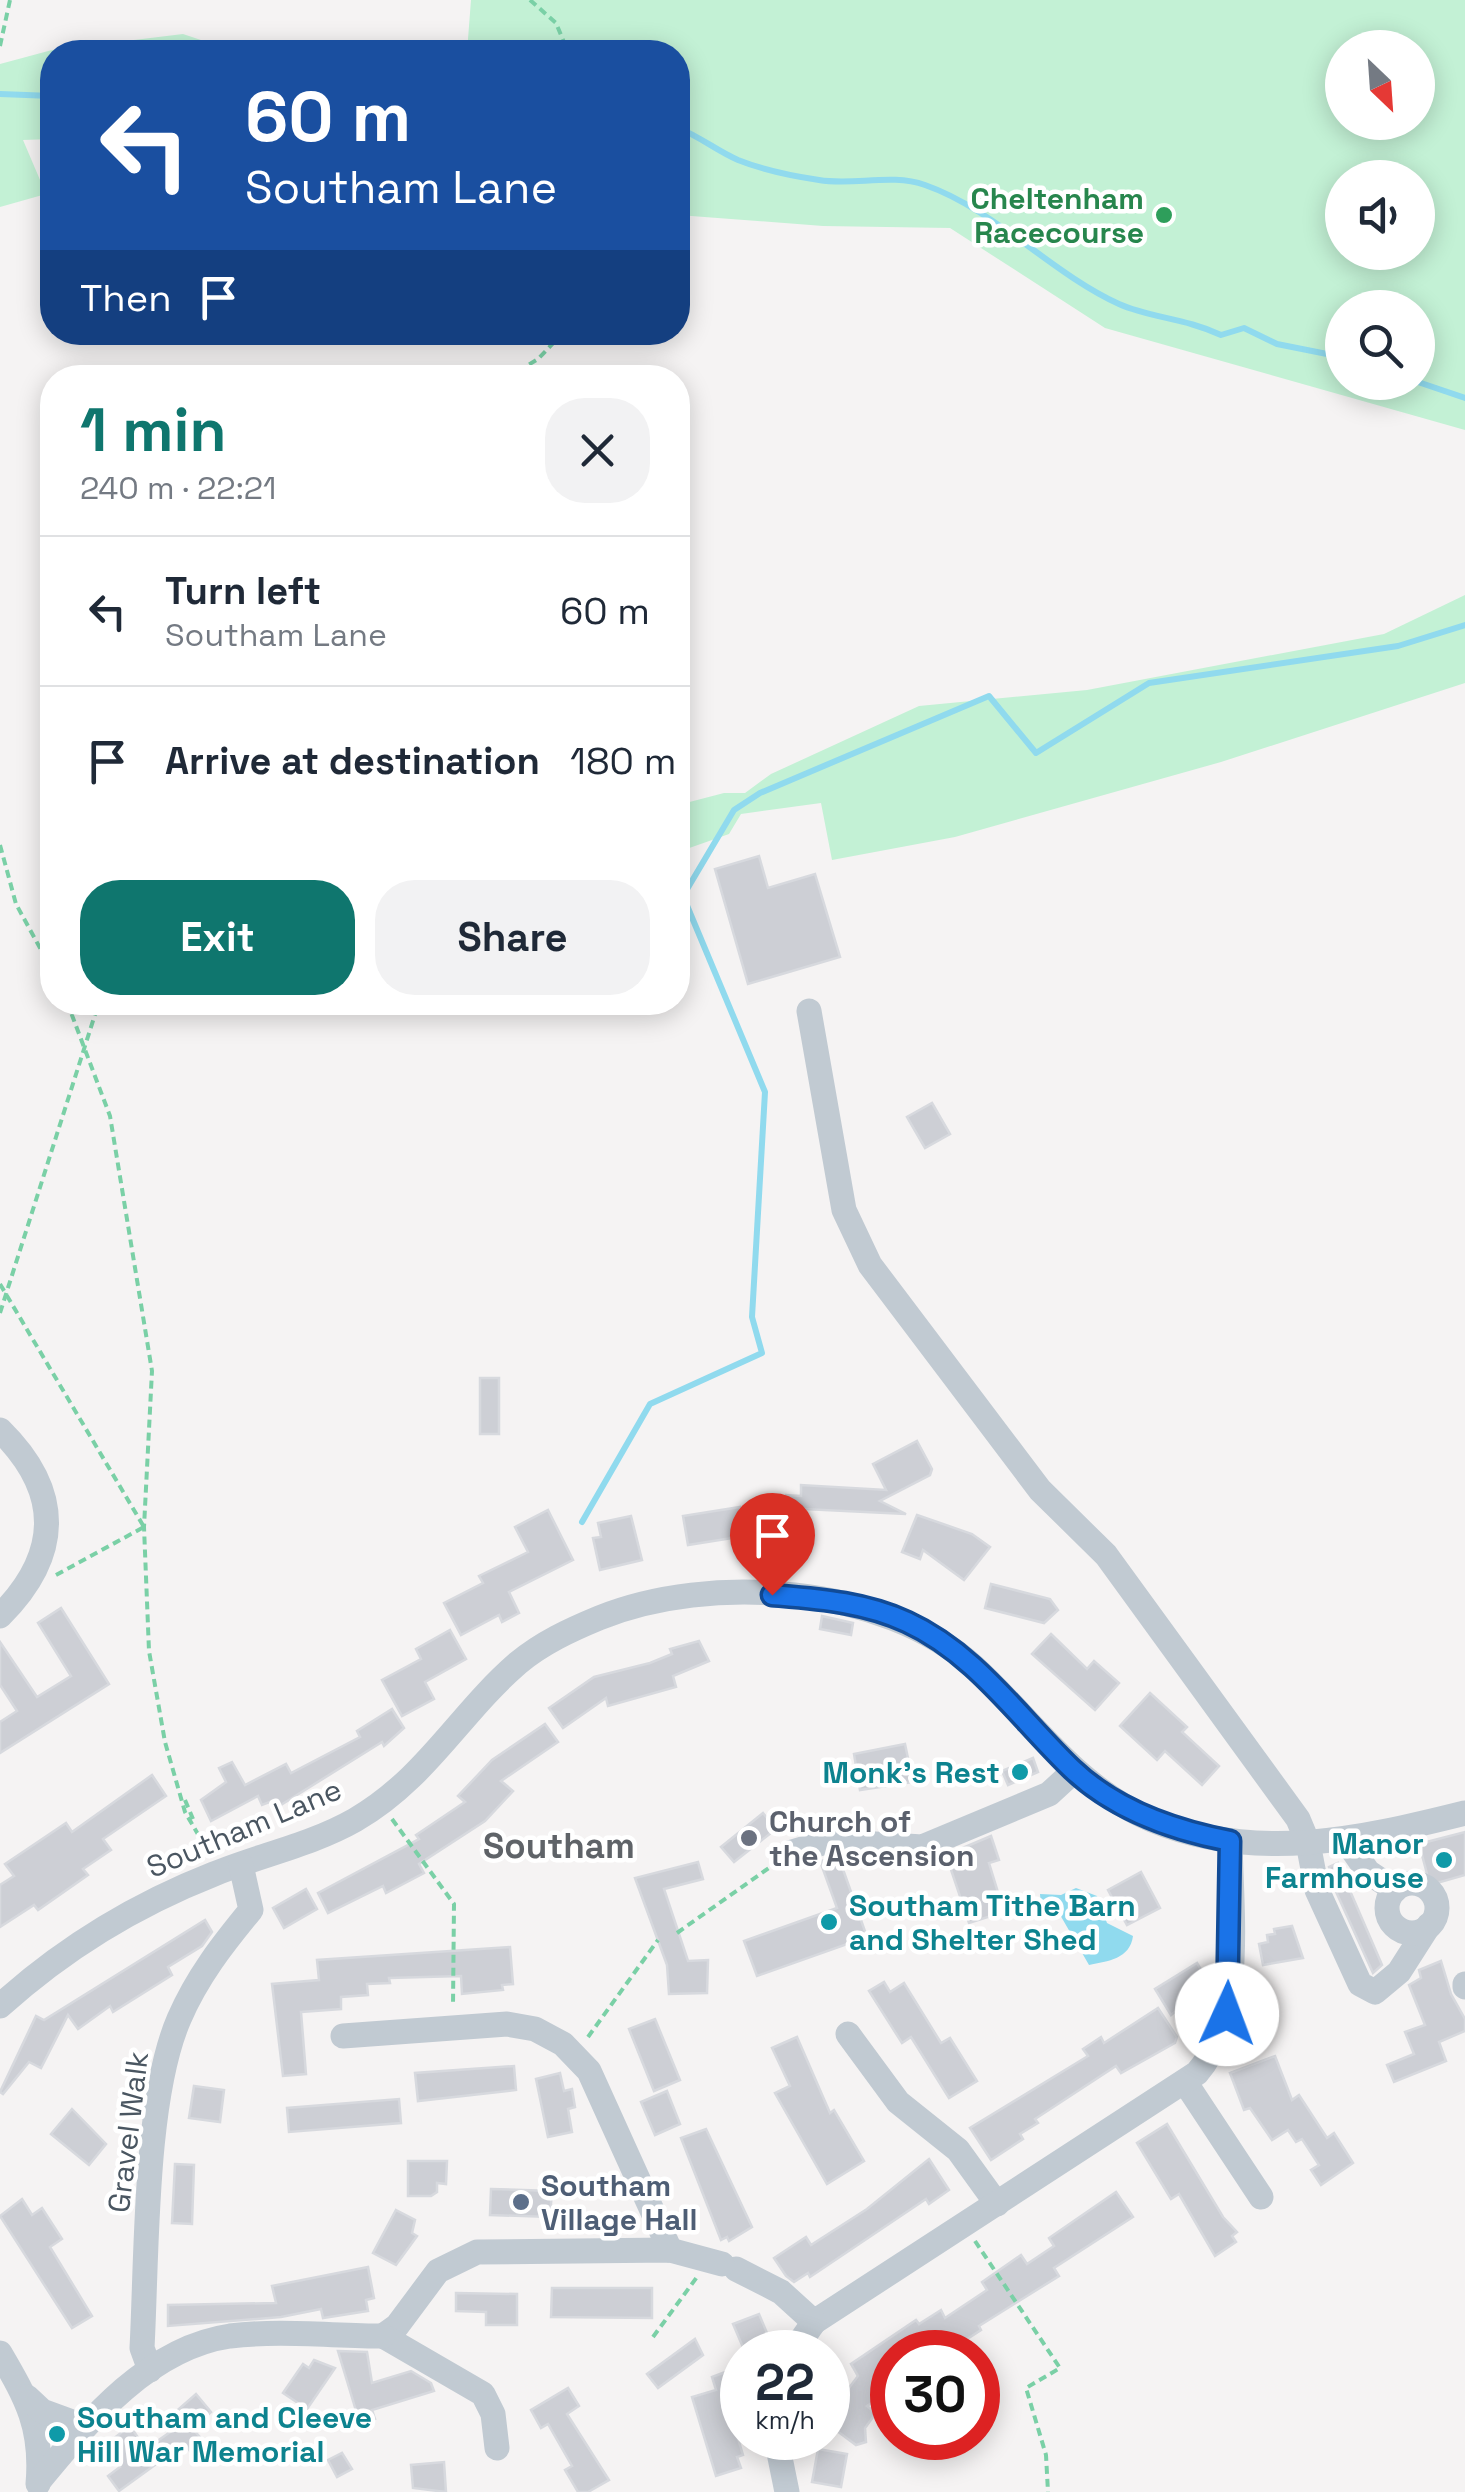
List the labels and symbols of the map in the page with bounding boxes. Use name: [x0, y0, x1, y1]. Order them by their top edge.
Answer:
north arrow: [1325, 30, 1435, 140]
place label: Cheltenham Racecourse: [971, 179, 1144, 252]
marker: Cheltenham Racecourse: [1153, 204, 1175, 226]
pin: [730, 1493, 815, 1596]
place label: Monk's Rest: [823, 1753, 1000, 1792]
marker: Monk's Rest: [1009, 1761, 1031, 1783]
street label: Southam Lane: [141, 1769, 347, 1887]
place label: Church of the Ascension: [769, 1802, 974, 1875]
district label: Southam: [483, 1824, 635, 1868]
place label: Manor Farmhouse: [1265, 1824, 1424, 1897]
marker: Church of the Ascension: [738, 1827, 760, 1849]
marker: Manor Farmhouse: [1433, 1849, 1455, 1871]
place label: Southam Tithe Barn and Shelter Shed: [849, 1886, 1136, 1959]
marker: Southam Tithe Barn and Shelter Shed: [818, 1911, 840, 1933]
position arrow: [1175, 1962, 1279, 2066]
street label: Gravel Walk: [99, 2049, 157, 2215]
place label: Southam Village Hall: [541, 2166, 698, 2239]
marker: Southam Village Hall: [510, 2191, 532, 2213]
speed limit sign: 30: [870, 2330, 1000, 2460]
place label: Southam and Cleeve Hill War Memorial: [77, 2398, 372, 2471]
marker: Southam and Cleeve Hill War Memorial: [46, 2423, 68, 2445]

